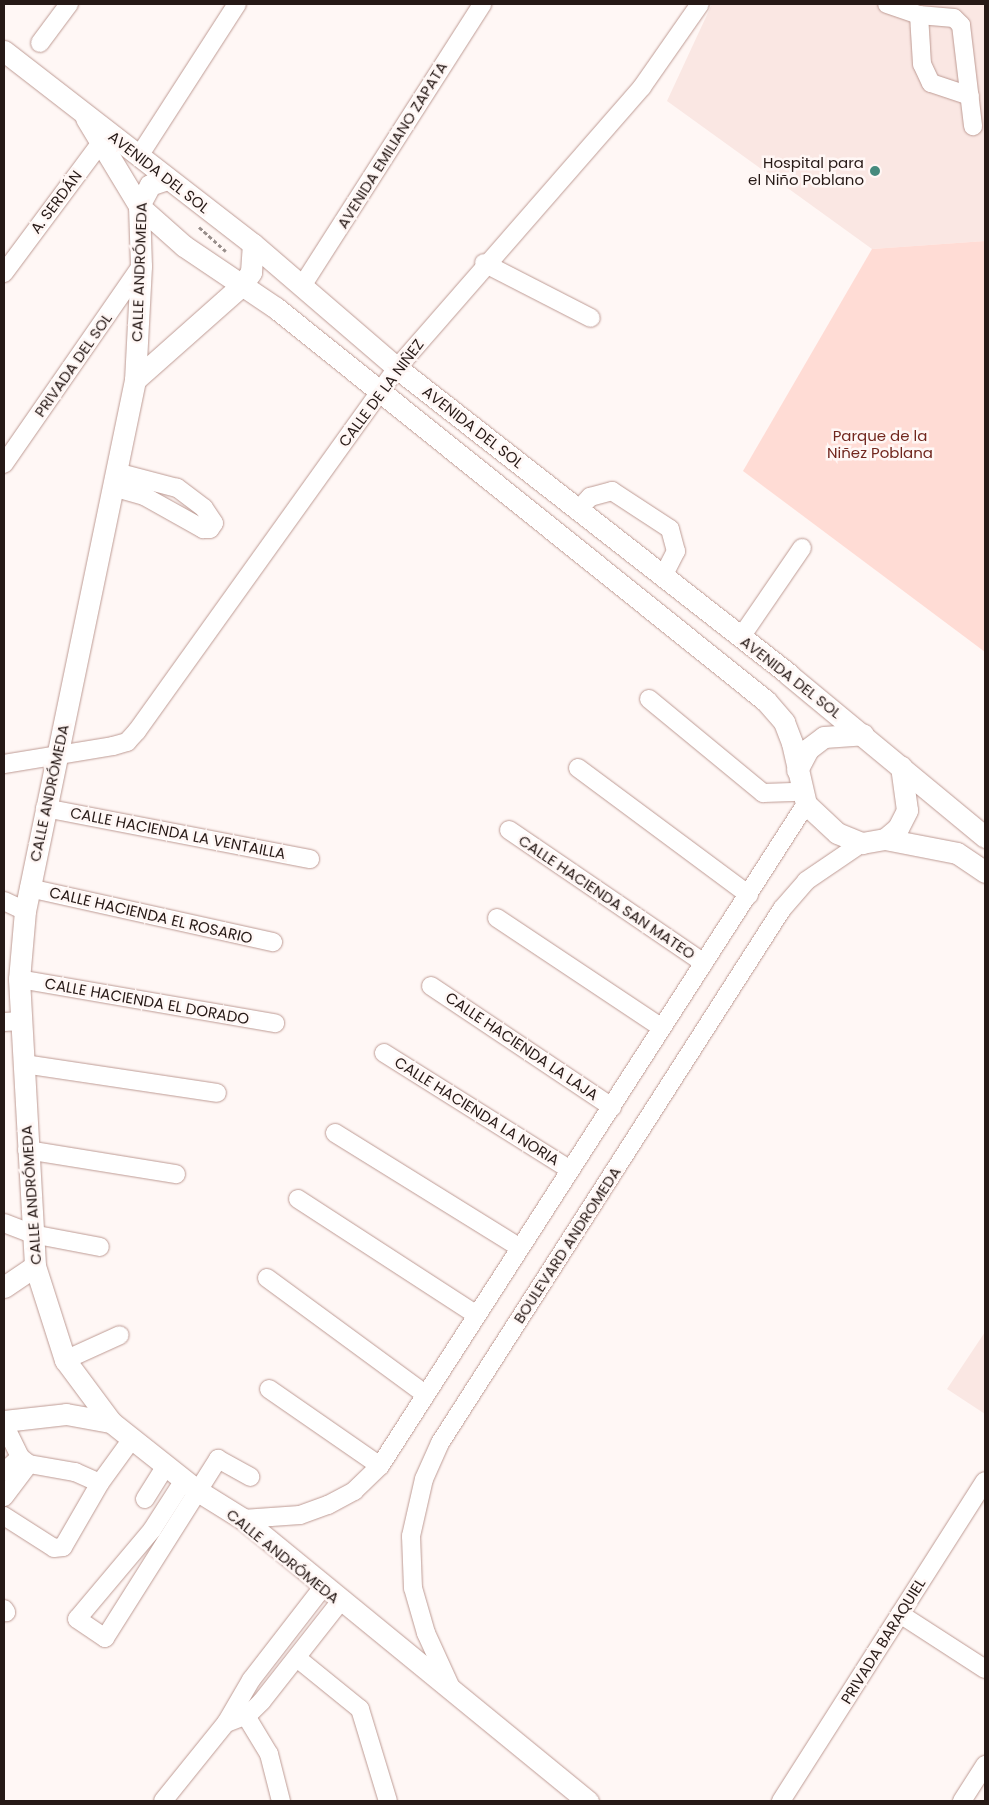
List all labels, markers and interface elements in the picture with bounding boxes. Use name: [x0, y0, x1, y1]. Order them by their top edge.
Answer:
street label: AVENIDA EMILIANO ZAPATA: [333, 58, 451, 232]
street label: AVENIDA DEL SOL: [105, 127, 213, 217]
place label: Hospital para el Niño Poblano: [748, 153, 864, 188]
marker: Hospital para el Niño Poblano: [868, 164, 882, 178]
street label: A. SERDÁN: [27, 167, 85, 237]
street label: CALLE ANDRÓMEDA: [128, 202, 150, 342]
street label: PRIVADA DEL SOL: [31, 310, 115, 420]
street label: CALLE DE LA NIÑEZ: [335, 336, 427, 450]
street label: AVENIDA DEL SOL: [419, 382, 527, 472]
park label: Parque de la Niñez Poblana: [827, 426, 933, 461]
street label: AVENIDA DEL SOL: [737, 632, 845, 722]
street label: CALLE ANDRÓMEDA: [26, 723, 72, 863]
street label: CALLE HACIENDA LA VENTAILLA: [69, 803, 287, 863]
street label: CALLE HACIENDA SAN MATEO: [515, 831, 699, 963]
street label: CALLE HACIENDA EL ROSARIO: [48, 883, 254, 947]
street label: CALLE HACIENDA EL DORADO: [43, 974, 251, 1028]
street label: CALLE HACIENDA LA LAJA: [442, 988, 602, 1104]
street label: CALLE HACIENDA LA NORIA: [391, 1053, 563, 1169]
street label: CALLE ANDRÓMEDA: [17, 1125, 45, 1265]
street label: BOULEVARD ANDROMEDA: [510, 1163, 624, 1327]
street label: CALLE ANDRÓMEDA: [223, 1505, 343, 1607]
street label: PRIVADA BARAQUIEL: [837, 1575, 929, 1707]

